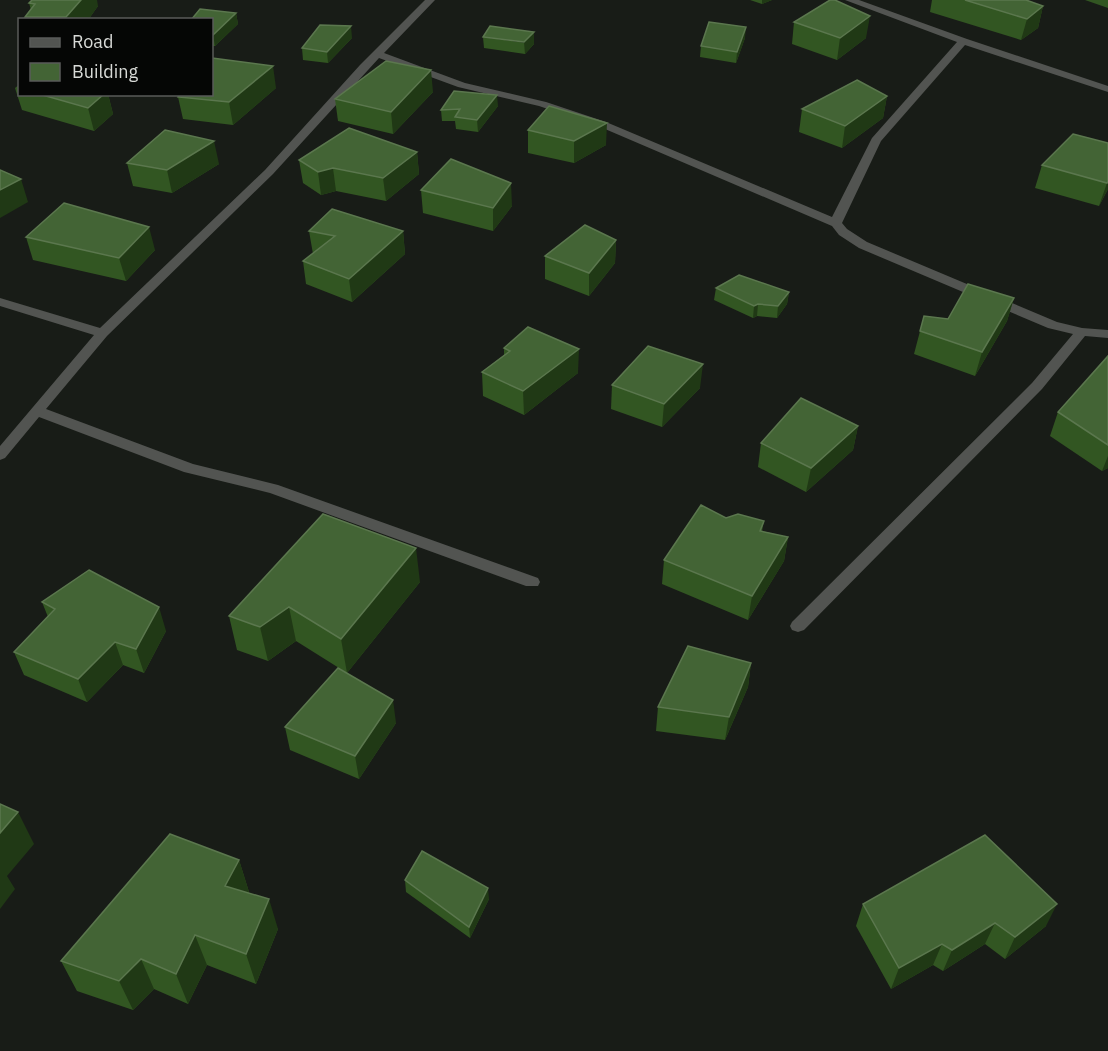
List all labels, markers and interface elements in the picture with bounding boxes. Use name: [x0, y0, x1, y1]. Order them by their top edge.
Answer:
legend: [18, 18, 213, 96]
text: Road: [72, 30, 113, 53]
text: Building: [72, 60, 139, 83]

